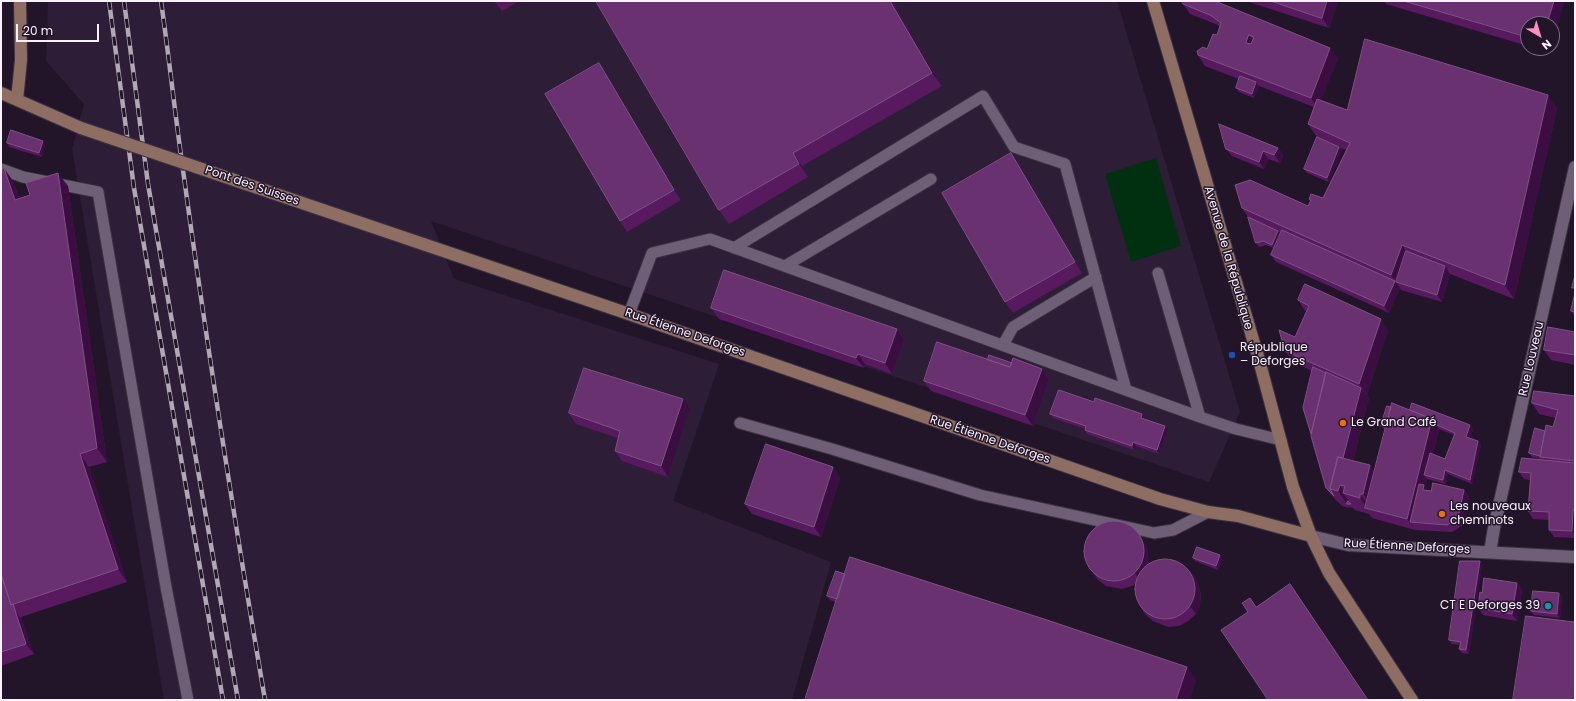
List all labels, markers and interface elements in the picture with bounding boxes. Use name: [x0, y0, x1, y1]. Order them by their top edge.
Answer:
scale bar: [18, 16, 101, 42]
north arrow: [1520, 16, 1560, 56]
text: 20 m: [23, 22, 53, 39]
text: N: [1539, 36, 1555, 54]
street label: Pont des Suisses: [203, 163, 301, 209]
street label: Avenue de la République: [1201, 184, 1255, 332]
street label: Rue Étienne Deforges: [623, 306, 747, 360]
street label: Rue Louveau: [1516, 320, 1548, 398]
place label: République – Deforges: [1240, 341, 1308, 369]
marker: République – Deforges: [1227, 350, 1237, 360]
street label: Rue Étienne Deforges: [928, 413, 1052, 467]
place label: Le Grand Café: [1351, 416, 1437, 430]
marker: Le Grand Café: [1338, 418, 1348, 428]
place label: Les nouveaux cheminots: [1450, 500, 1531, 528]
marker: Les nouveaux cheminots: [1437, 509, 1447, 519]
street label: Rue Étienne Deforges: [1344, 537, 1470, 557]
place label: CT E Deforges 39: [1440, 599, 1540, 613]
marker: CT E Deforges 39: [1543, 601, 1553, 611]

